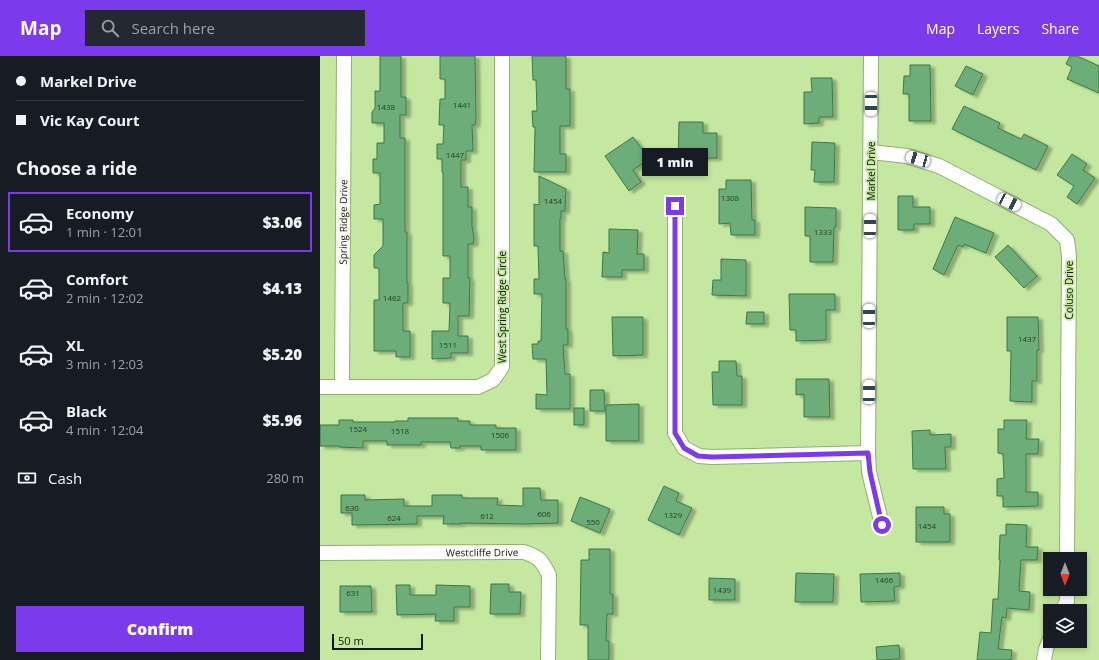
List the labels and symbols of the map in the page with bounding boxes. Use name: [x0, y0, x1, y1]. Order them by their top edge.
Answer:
car: [865, 92, 877, 116]
house number: 1441: [453, 99, 471, 110]
house number: 1438: [377, 101, 396, 112]
street label: Markel Drive: [864, 141, 878, 201]
callout: 1 min: [642, 148, 708, 176]
house number: 1447: [446, 149, 465, 160]
car: [905, 150, 931, 168]
street label: Spring Ridge Drive: [336, 179, 350, 265]
car: [996, 191, 1022, 213]
house number: 1308: [721, 192, 740, 203]
house number: 1454: [544, 195, 563, 206]
route end: [666, 197, 684, 215]
car: [864, 214, 876, 238]
house number: 1333: [814, 226, 833, 237]
street label: West Spring Ridge Circle: [495, 250, 509, 363]
street label: Coluso Drive: [1062, 260, 1076, 319]
house number: 1462: [383, 292, 402, 303]
car: [863, 304, 875, 328]
house number: 1437: [1018, 333, 1037, 344]
house number: 1511: [439, 339, 457, 350]
car: [863, 380, 875, 404]
house number: 1524: [349, 423, 368, 434]
house number: 1518: [391, 425, 410, 436]
house number: 1506: [491, 429, 510, 440]
house number: 630: [345, 502, 359, 513]
house number: 606: [537, 508, 551, 519]
house number: 1329: [664, 509, 683, 520]
house number: 612: [480, 510, 494, 521]
house number: 624: [387, 512, 401, 523]
house number: 550: [586, 516, 600, 527]
route start: [873, 516, 891, 534]
house number: 1454: [918, 520, 937, 531]
street label: Westcliffe Drive: [446, 545, 519, 559]
north arrow: [1043, 552, 1087, 596]
house number: 1466: [875, 574, 894, 585]
house number: 1439: [713, 584, 732, 595]
house number: 631: [346, 587, 360, 598]
scale bar: [332, 632, 423, 651]

